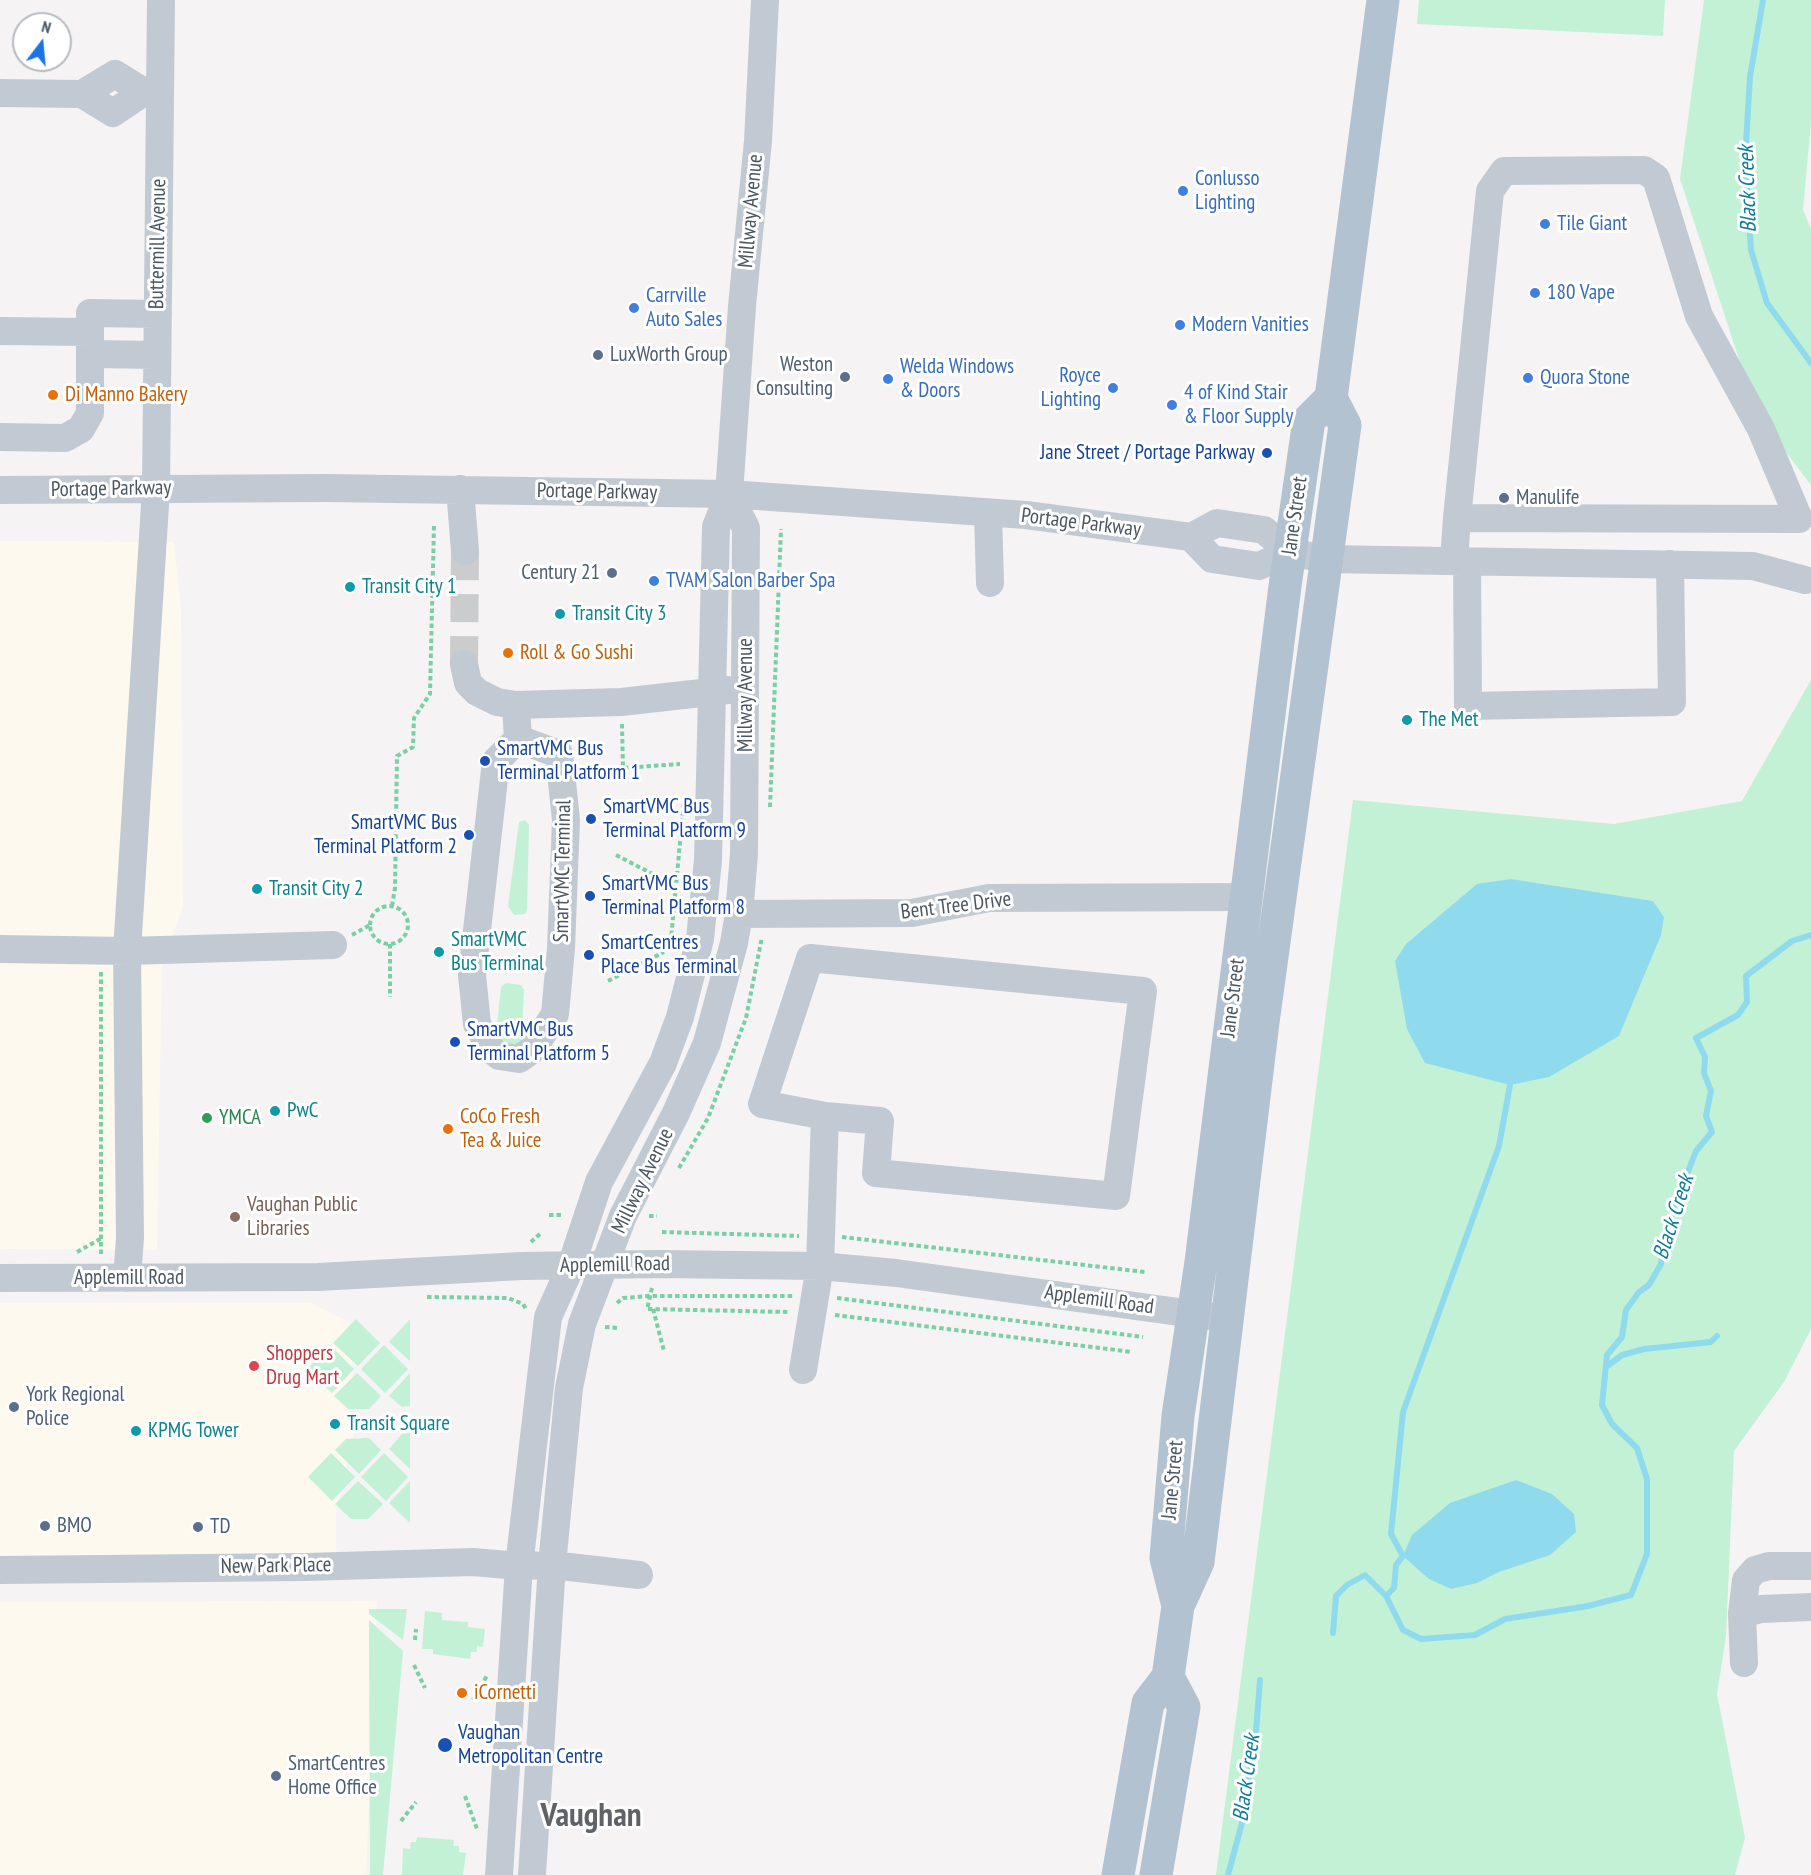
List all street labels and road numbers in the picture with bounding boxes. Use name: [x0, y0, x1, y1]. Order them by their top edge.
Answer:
street label: Millway Avenue: [733, 153, 769, 269]
street label: Buttermill Avenue: [144, 179, 172, 309]
street label: Portage Parkway: [51, 475, 171, 503]
street label: Jane Street: [1277, 475, 1313, 557]
street label: Portage Parkway: [537, 478, 657, 506]
street label: Portage Parkway: [1020, 503, 1142, 543]
street label: Millway Avenue: [733, 638, 759, 752]
street label: SmartVMC Terminal: [549, 799, 577, 943]
street label: Bent Tree Drive: [899, 887, 1013, 925]
street label: Jane Street: [1216, 957, 1250, 1039]
street label: Millway Avenue: [607, 1124, 679, 1238]
street label: Applemill Road: [560, 1251, 670, 1279]
street label: Applemill Road: [74, 1265, 184, 1291]
street label: Applemill Road: [1043, 1280, 1155, 1320]
street label: Jane Street: [1157, 1439, 1189, 1521]
street label: New Park Place: [220, 1552, 332, 1580]

